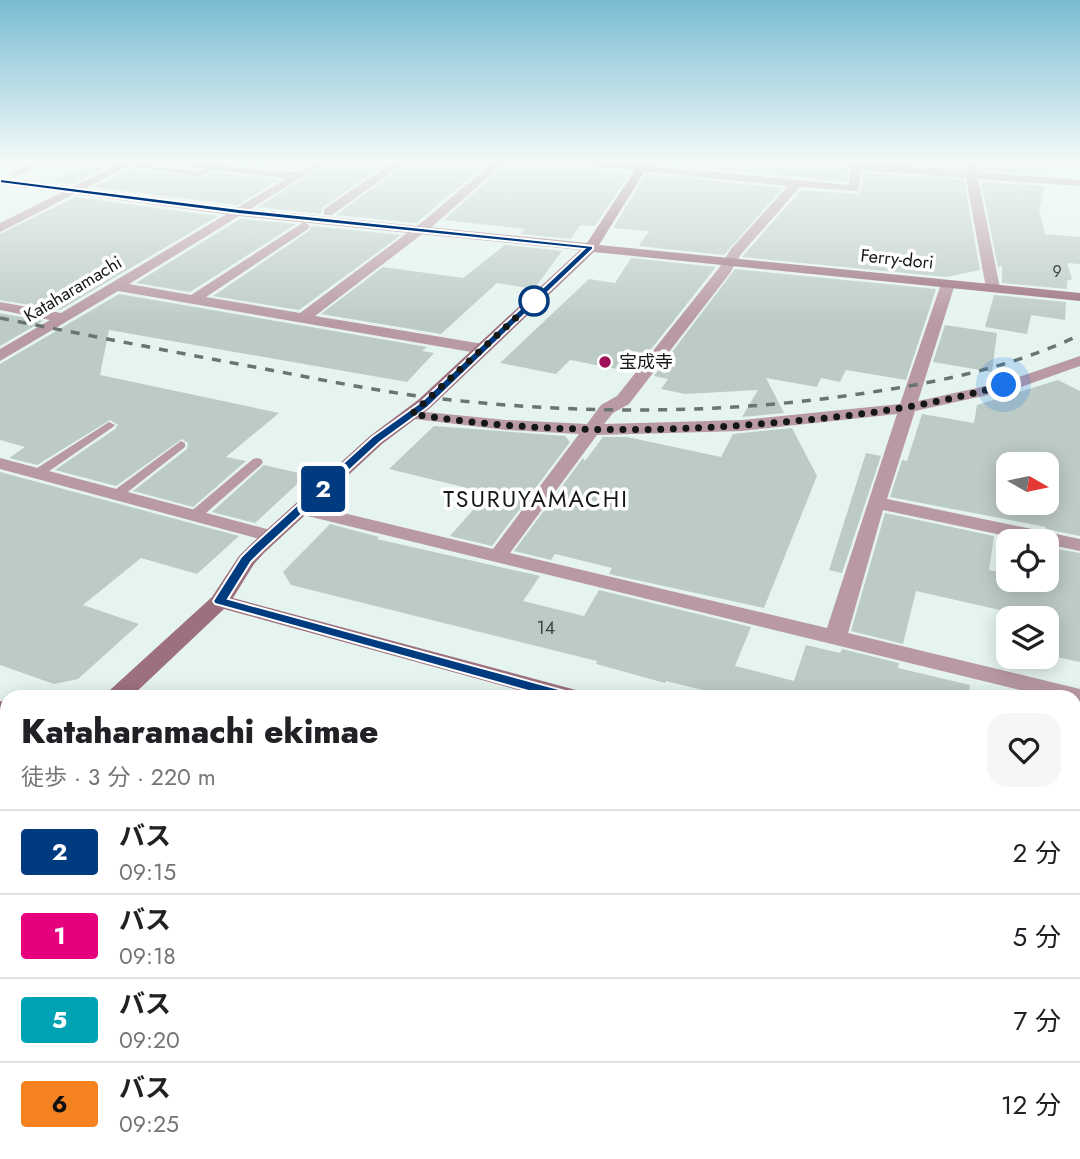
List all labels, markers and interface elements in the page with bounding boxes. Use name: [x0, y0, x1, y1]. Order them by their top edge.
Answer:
street label: Ferry-dori: [859, 242, 935, 276]
street label: Kataharamachi: [19, 249, 127, 329]
house number: 9: [1052, 260, 1062, 283]
unlabelled marker: [519, 286, 549, 316]
place label: 宝成寺: [619, 349, 673, 375]
marker: 宝成寺: [597, 354, 613, 370]
your location: [986, 367, 1021, 402]
north arrow: [996, 452, 1059, 514]
map controls: [996, 452, 1059, 669]
line badge: 2: [300, 466, 346, 512]
text: 2: [315, 471, 331, 506]
district label: TSURUYAMACHI: [443, 482, 629, 516]
button: locate: [996, 529, 1059, 592]
button: layers: [996, 606, 1059, 669]
house number: 14: [537, 615, 555, 641]
text: Kataharamachi ekimae: [21, 708, 379, 755]
button: heart: [987, 713, 1061, 787]
text: 徒歩 · 3 分 · 220 m: [21, 760, 216, 794]
text: バス: [119, 817, 171, 855]
text: 2: [52, 834, 67, 869]
text: 2 分: [1012, 834, 1061, 872]
text: 09:15: [119, 855, 176, 889]
text: バス: [119, 901, 171, 939]
text: 1: [53, 918, 66, 953]
text: 5 分: [1013, 918, 1061, 956]
text: 09:18: [119, 939, 176, 973]
text: バス: [119, 985, 171, 1023]
text: 5: [52, 1002, 67, 1037]
text: 7 分: [1014, 1002, 1061, 1040]
text: 09:20: [119, 1023, 180, 1057]
text: バス: [119, 1069, 171, 1107]
text: 6: [51, 1086, 68, 1121]
text: 12 分: [1001, 1086, 1061, 1124]
text: 09:25: [119, 1107, 179, 1141]

